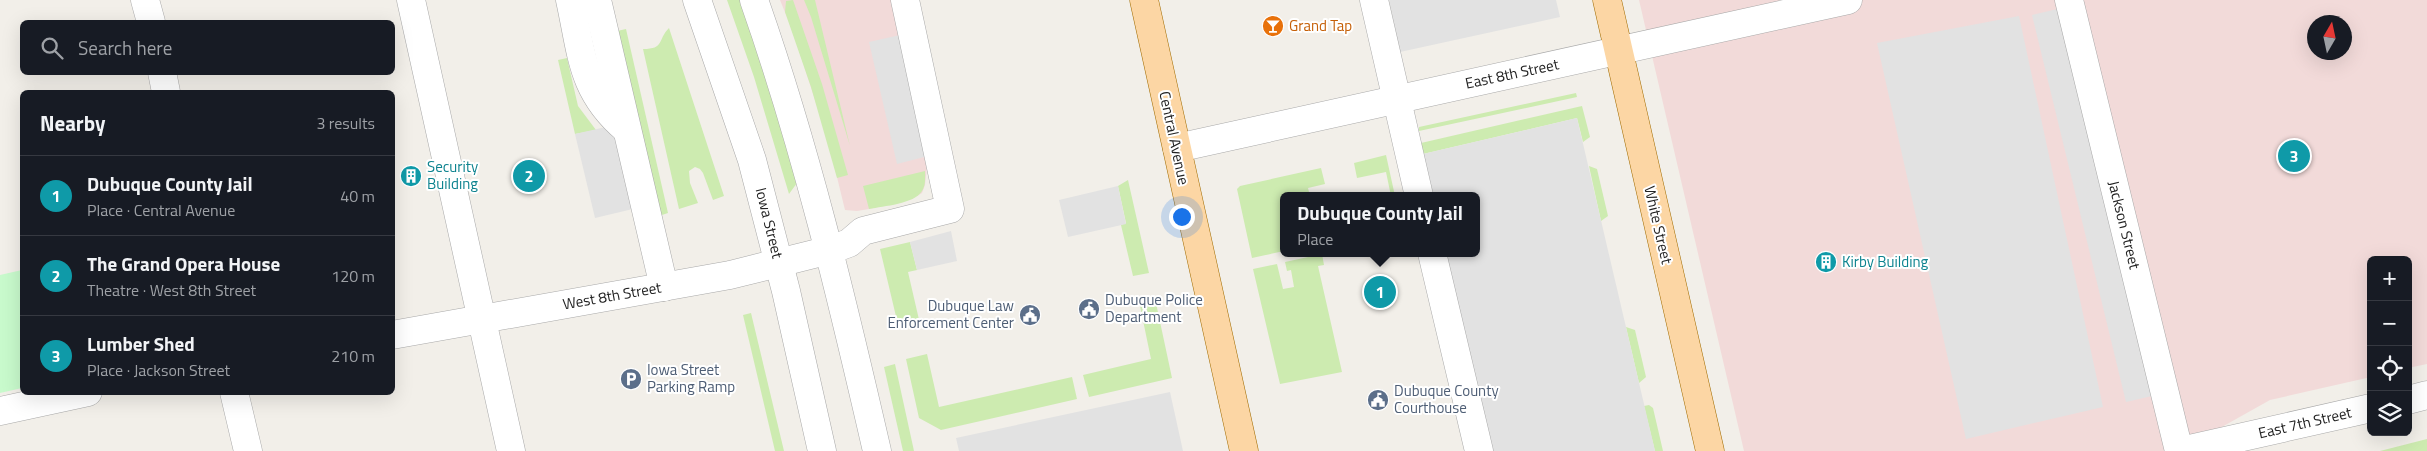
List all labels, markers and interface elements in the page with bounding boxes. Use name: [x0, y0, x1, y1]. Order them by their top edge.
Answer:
bar icon: Grand Tap: [1261, 14, 1285, 38]
place label: Grand Tap: [1289, 14, 1352, 37]
north arrow: [2307, 15, 2352, 60]
search box: [20, 20, 395, 75]
text: Search here: [78, 33, 172, 62]
icon: search: [38, 34, 66, 62]
street label: East 8th Street: [1463, 52, 1561, 95]
street label: Central Avenue: [1153, 89, 1196, 187]
text: Nearby: [40, 107, 105, 139]
text: 3 results: [316, 111, 375, 135]
pin: 3: [2278, 137, 2310, 175]
place label: Security Building: [427, 155, 478, 195]
pin: 2: [513, 157, 545, 195]
building icon: Security Building: [399, 164, 423, 188]
text: Dubuque County Jail: [87, 169, 253, 198]
street label: Jackson Street: [2102, 178, 2147, 272]
text: 1: [52, 184, 60, 208]
text: 40 m: [340, 184, 375, 208]
street label: White Street: [1638, 184, 1679, 267]
street label: Iowa Street: [750, 185, 790, 261]
popup: [1280, 192, 1480, 257]
text: Place · Central Avenue: [87, 198, 235, 222]
text: Dubuque County Jail: [1297, 198, 1463, 227]
your location: [1169, 204, 1195, 230]
text: Place: [1297, 227, 1333, 251]
text: The Grand Opera House: [87, 249, 280, 278]
building icon: Kirby Building: [1814, 250, 1838, 274]
place label: Kirby Building: [1842, 250, 1929, 273]
map controls: [2367, 256, 2412, 436]
button: +: [2367, 256, 2412, 301]
text: 2: [52, 264, 60, 288]
text: 120 m: [331, 264, 375, 288]
pin: 1: [1364, 273, 1396, 311]
street label: West 8th Street: [561, 275, 664, 315]
text: Theatre · West 8th Street: [87, 278, 256, 302]
place label: Dubuque Police Department: [1105, 288, 1203, 328]
place label: Dubuque Law Enforcement Center: [888, 294, 1014, 334]
public building icon: Dubuque Police Department: [1077, 297, 1101, 321]
button: −: [2367, 301, 2412, 346]
public building icon: Dubuque Law Enforcement Center: [1018, 303, 1042, 327]
text: Lumber Shed: [87, 329, 195, 358]
text: 3: [52, 344, 60, 368]
text: 210 m: [331, 344, 375, 368]
button: locate: [2367, 346, 2412, 391]
text: Place · Jackson Street: [87, 358, 230, 382]
place label: Iowa Street Parking Ramp: [647, 358, 735, 398]
parking icon: Iowa Street Parking Ramp: [619, 367, 643, 391]
place label: Dubuque County Courthouse: [1394, 379, 1499, 419]
public building icon: Dubuque County Courthouse: [1366, 388, 1390, 412]
button: layers: [2367, 391, 2412, 436]
street label: East 7th Street: [2256, 400, 2354, 444]

